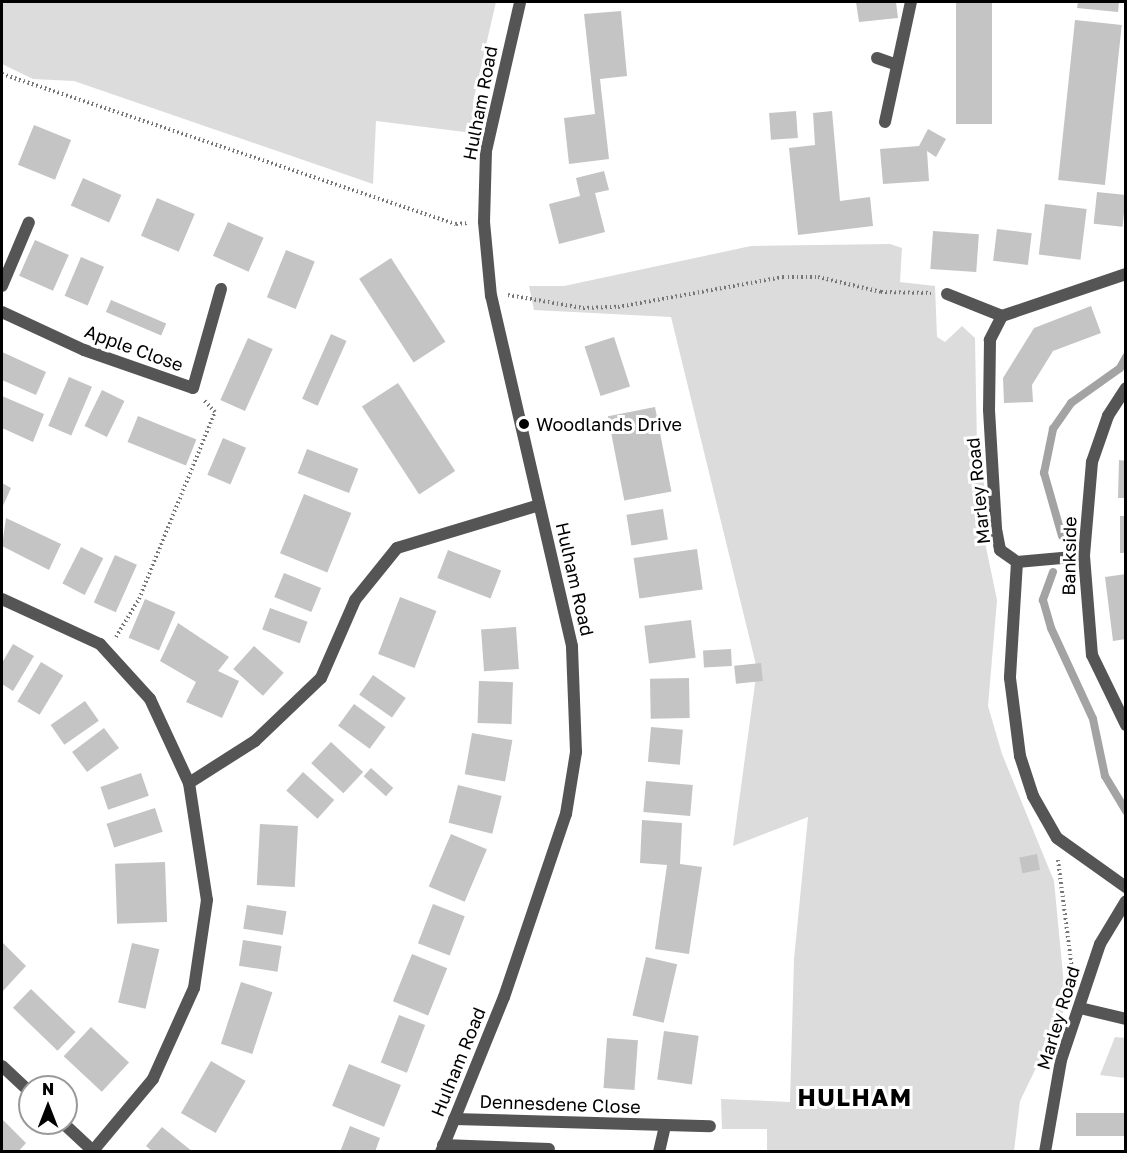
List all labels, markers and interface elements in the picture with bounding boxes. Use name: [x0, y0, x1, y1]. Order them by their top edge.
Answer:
street label: Hulham Road: [458, 44, 502, 162]
street label: Apple Close: [82, 320, 186, 376]
place label: Woodlands Drive: [536, 413, 682, 435]
marker: Woodlands Drive: [517, 417, 531, 431]
street label: Marley Road: [962, 437, 994, 545]
street label: Bankside: [1058, 516, 1080, 596]
street label: Hulham Road: [551, 520, 599, 638]
street label: Marley Road: [1032, 964, 1084, 1072]
street label: Hulham Road: [426, 1004, 490, 1120]
north arrow: [18, 1075, 78, 1135]
text: N: [42, 1079, 54, 1099]
district label: HULHAM: [797, 1083, 913, 1111]
street label: Dennesdene Close: [479, 1090, 641, 1118]

